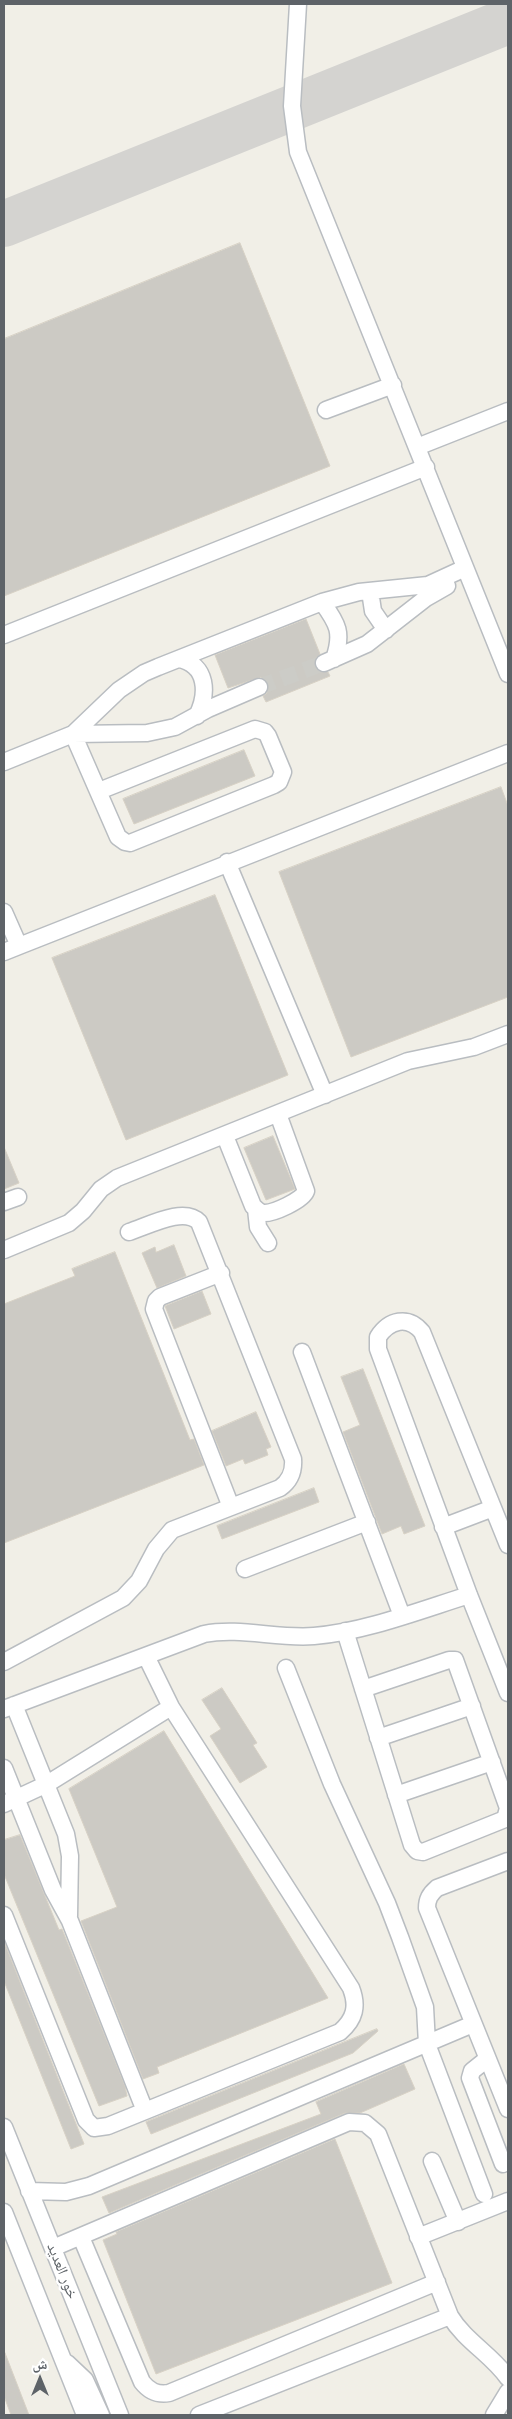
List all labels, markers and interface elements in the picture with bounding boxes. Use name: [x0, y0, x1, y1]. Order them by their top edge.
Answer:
street label: خور العديد: [43, 2240, 81, 2302]
north arrow: [15, 2354, 65, 2404]
text: ش: [33, 2354, 47, 2373]

